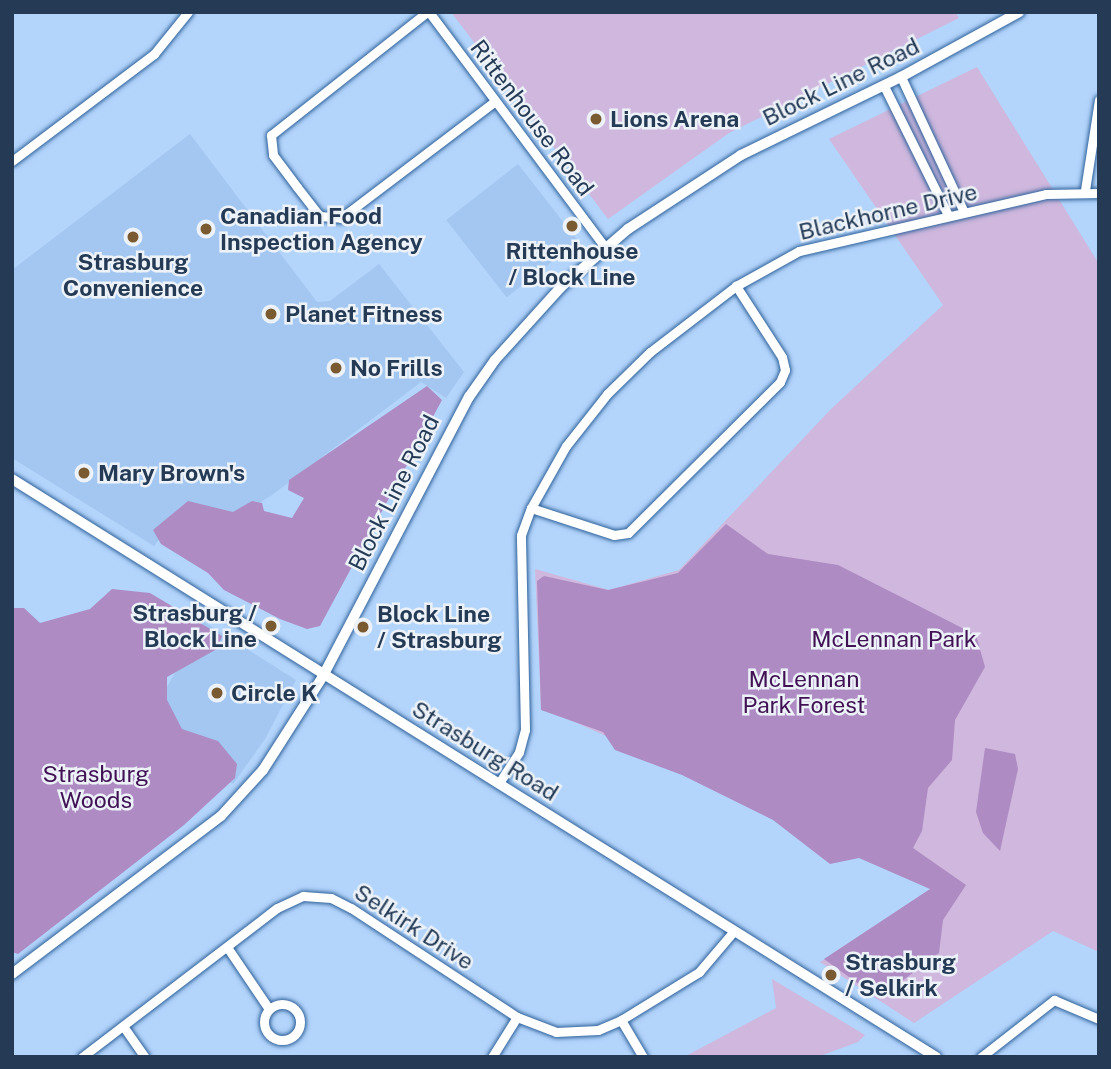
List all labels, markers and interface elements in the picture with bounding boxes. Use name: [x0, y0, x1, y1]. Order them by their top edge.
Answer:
street label: Block Line Road: [758, 32, 924, 132]
street label: Rittenhouse Road: [464, 35, 600, 201]
place label: Lions Arena: [610, 105, 739, 133]
marker: Lions Arena: [588, 111, 604, 127]
street label: Blackhorne Drive: [796, 178, 980, 246]
place label: Canadian Food Inspection Agency: [220, 202, 423, 256]
marker: Rittenhouse / Block Line: [564, 218, 580, 234]
marker: Canadian Food Inspection Agency: [198, 221, 214, 237]
marker: Strasburg Convenience: [125, 229, 141, 245]
place label: Rittenhouse / Block Line: [506, 237, 638, 291]
place label: Strasburg Convenience: [63, 248, 203, 302]
place label: Planet Fitness: [285, 300, 443, 328]
marker: Planet Fitness: [263, 306, 279, 322]
place label: No Frills: [350, 354, 443, 382]
marker: No Frills: [328, 360, 344, 376]
street label: Block Line Road: [343, 410, 445, 576]
place label: Mary Brown's: [98, 459, 245, 487]
marker: Mary Brown's: [76, 465, 92, 481]
place label: Strasburg / Block Line: [132, 599, 257, 653]
place label: Block Line / Strasburg: [377, 600, 502, 654]
marker: Strasburg / Block Line: [263, 618, 279, 634]
marker: Block Line / Strasburg: [355, 619, 371, 635]
park label: McLennan Park: [811, 625, 977, 653]
park label: McLennan Park Forest: [742, 665, 866, 719]
place label: Circle K: [231, 679, 317, 707]
marker: Circle K: [209, 685, 225, 701]
street label: Strasburg Road: [407, 695, 563, 807]
park label: Strasburg Woods: [43, 760, 149, 814]
street label: Selkirk Drive: [349, 878, 479, 976]
place label: Strasburg / Selkirk: [845, 948, 956, 1002]
marker: Strasburg / Selkirk: [823, 967, 839, 983]

